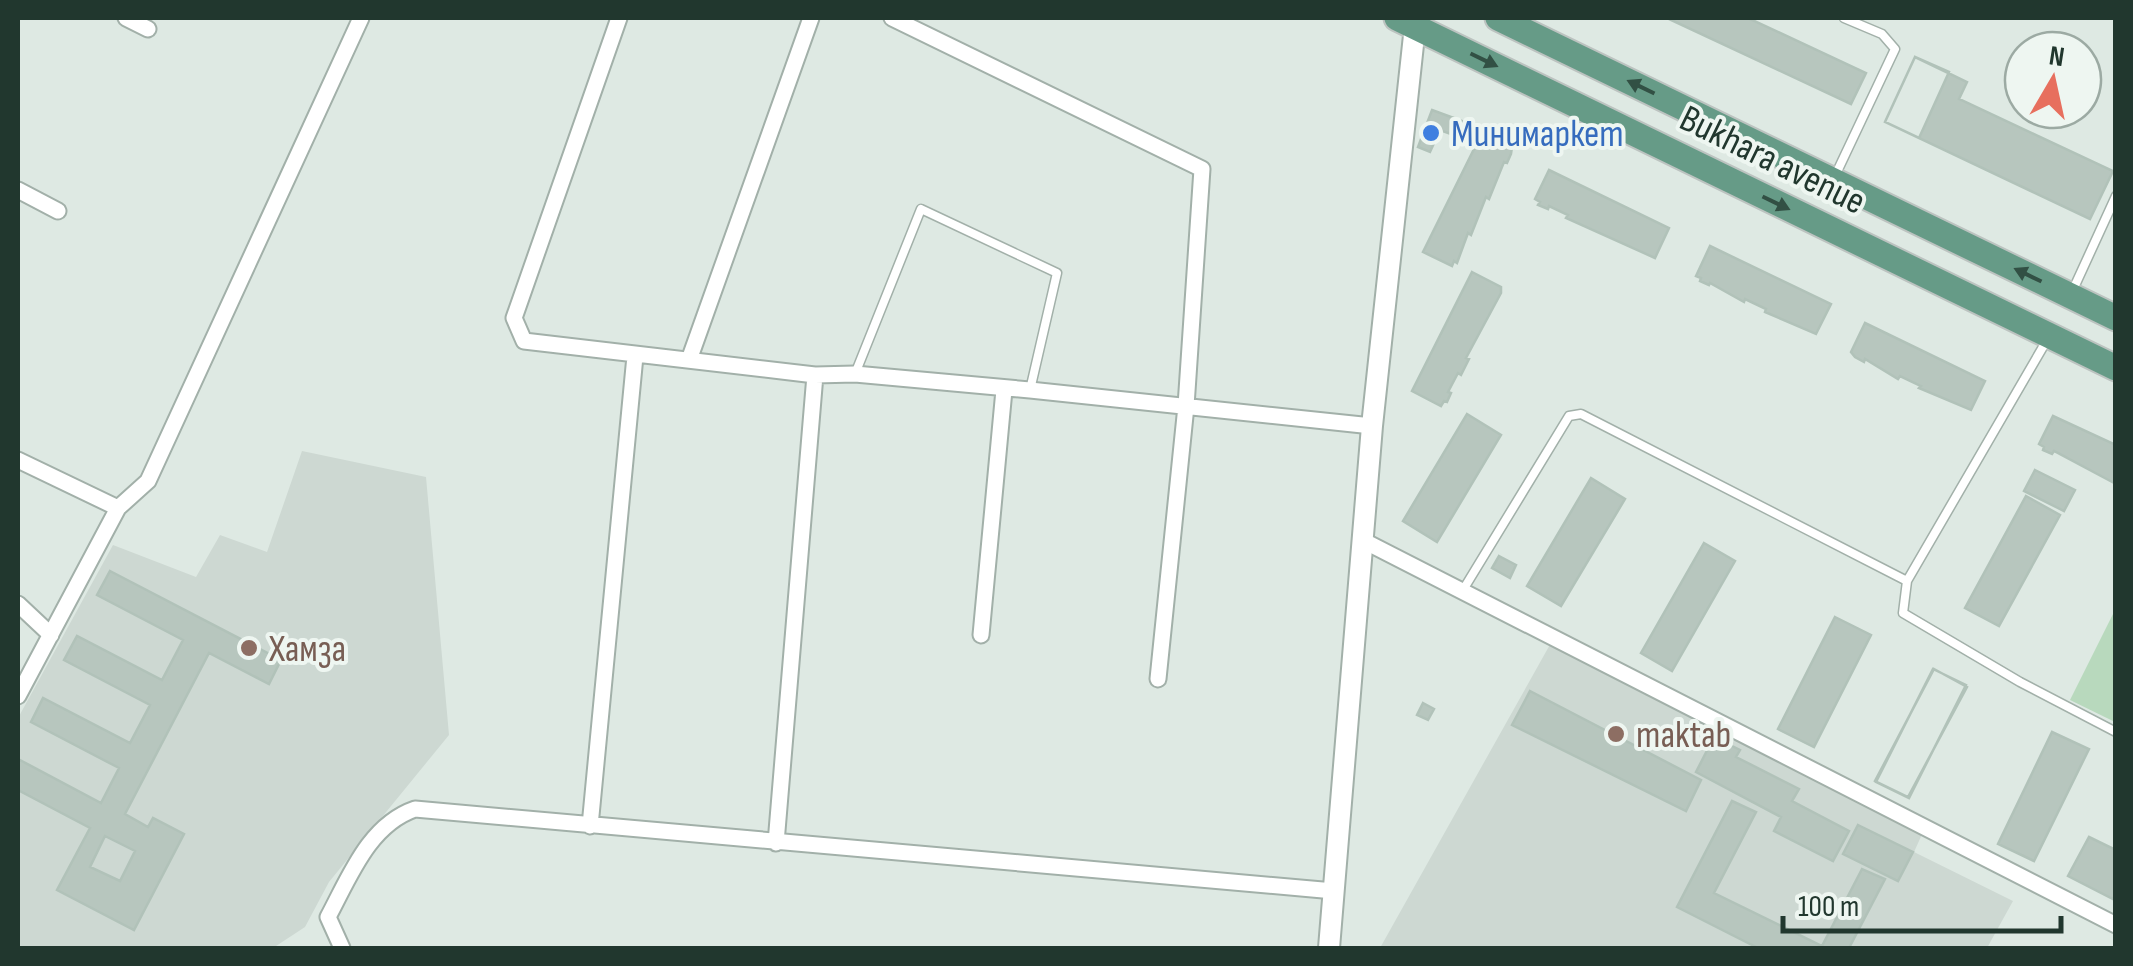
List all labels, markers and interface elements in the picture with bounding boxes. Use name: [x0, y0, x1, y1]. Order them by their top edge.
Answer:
north arrow: [2003, 30, 2103, 130]
text: N: [2047, 39, 2067, 74]
one-way arrow: [1470, 52, 1499, 69]
one-way arrow: [1627, 79, 1656, 96]
street label: Bukhara avenue: [1672, 96, 1872, 225]
place label: Минимаркет: [1451, 112, 1624, 157]
marker: Минимаркет: [1420, 122, 1442, 144]
one-way arrow: [1762, 194, 1791, 211]
one-way arrow: [2013, 267, 2042, 284]
place label: Хамза: [268, 627, 346, 672]
marker: Хамза: [238, 637, 260, 659]
place label: maktab: [1636, 713, 1731, 758]
marker: maktab: [1605, 723, 1627, 745]
scale bar: [1783, 871, 2060, 933]
text: 100 m: [1798, 889, 1859, 925]

